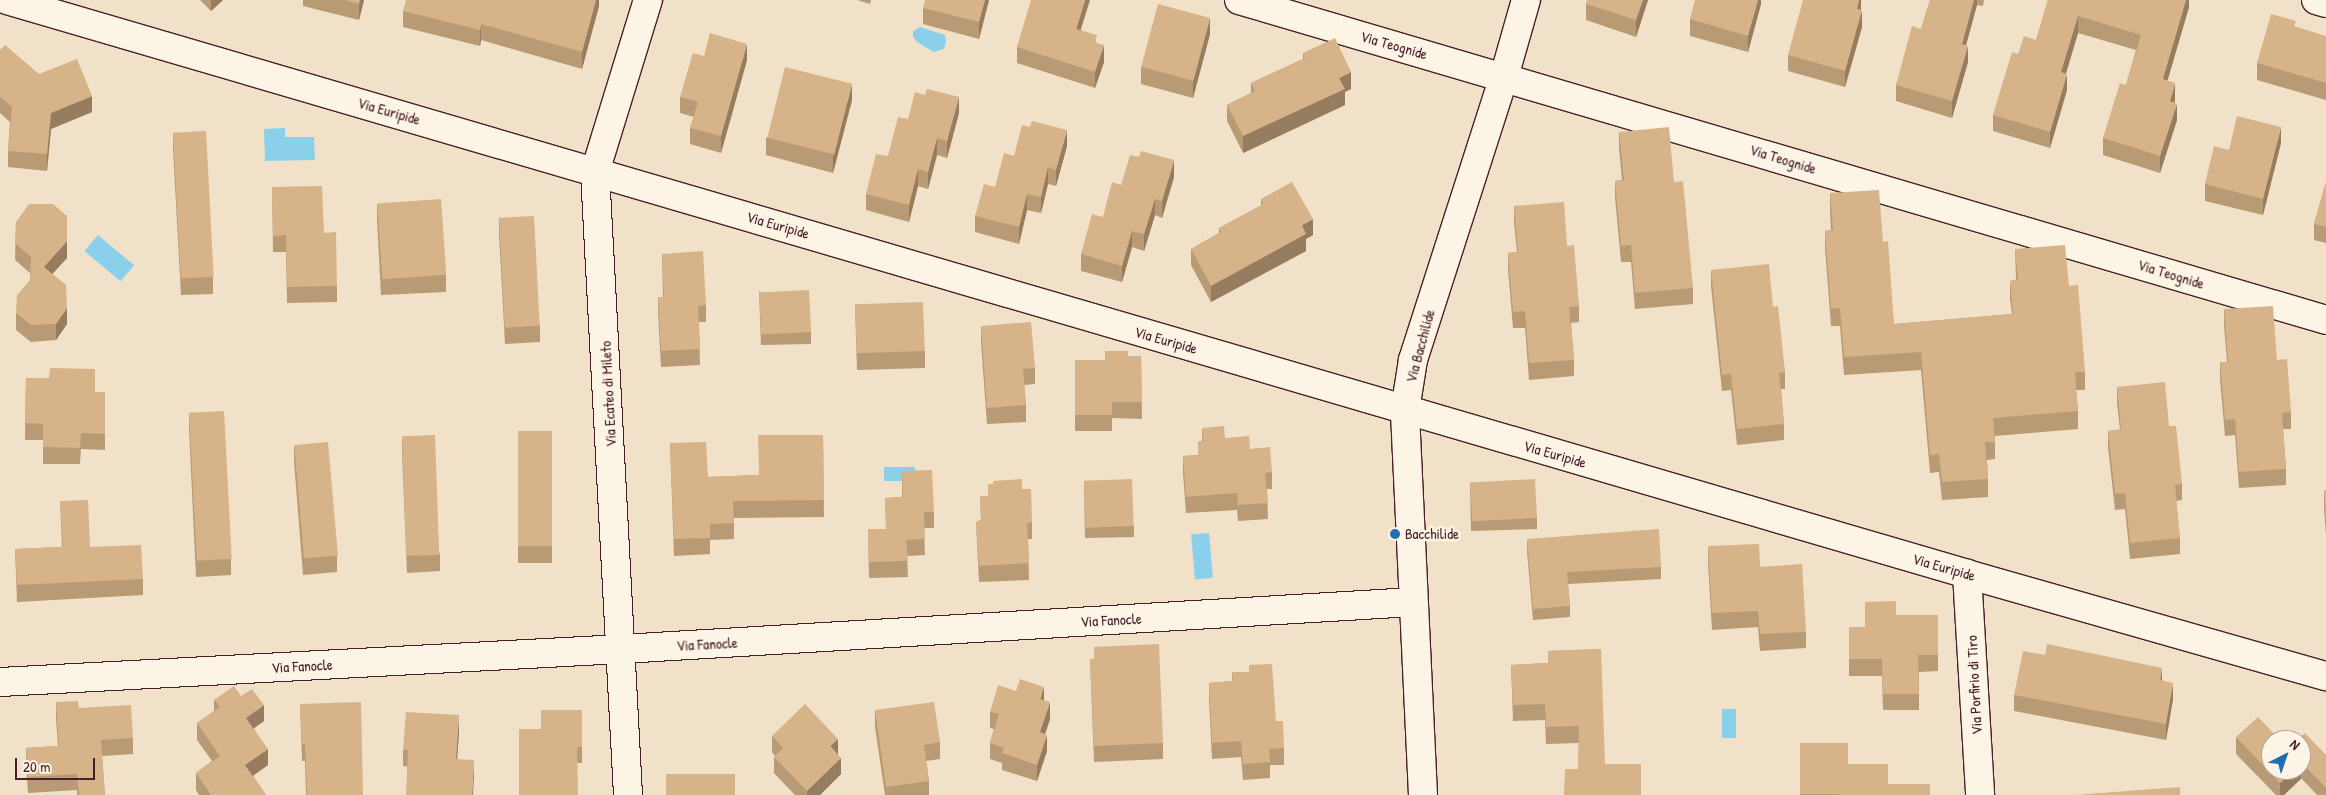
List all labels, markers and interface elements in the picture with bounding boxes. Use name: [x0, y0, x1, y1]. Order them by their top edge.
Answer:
street label: Via Teognide: [1358, 27, 1430, 63]
street label: Via Euripide: [356, 93, 422, 129]
street label: Via Teognide: [1747, 140, 1819, 178]
street label: Via Euripide: [745, 207, 811, 243]
street label: Via Teognide: [2135, 255, 2207, 293]
street label: Via Bacchilide: [1402, 307, 1438, 385]
street label: Via Euripide: [1133, 322, 1199, 358]
street label: Via Ecateo di Mileto: [596, 341, 620, 447]
street label: Via Euripide: [1522, 436, 1588, 472]
place label: Bacchilide: [1405, 525, 1459, 543]
marker: Bacchilide: [1389, 528, 1401, 540]
street label: Via Euripide: [1911, 549, 1977, 585]
street label: Via Fanocle: [1080, 609, 1142, 631]
street label: Via Fanocle: [676, 633, 738, 655]
street label: Via Porfirio di Tiro: [1962, 635, 1986, 735]
street label: Via Fanocle: [271, 655, 333, 677]
north arrow: [2261, 730, 2311, 780]
text: N: [2286, 734, 2305, 754]
scale bar: [18, 748, 98, 780]
text: 20 m: [23, 756, 50, 777]

